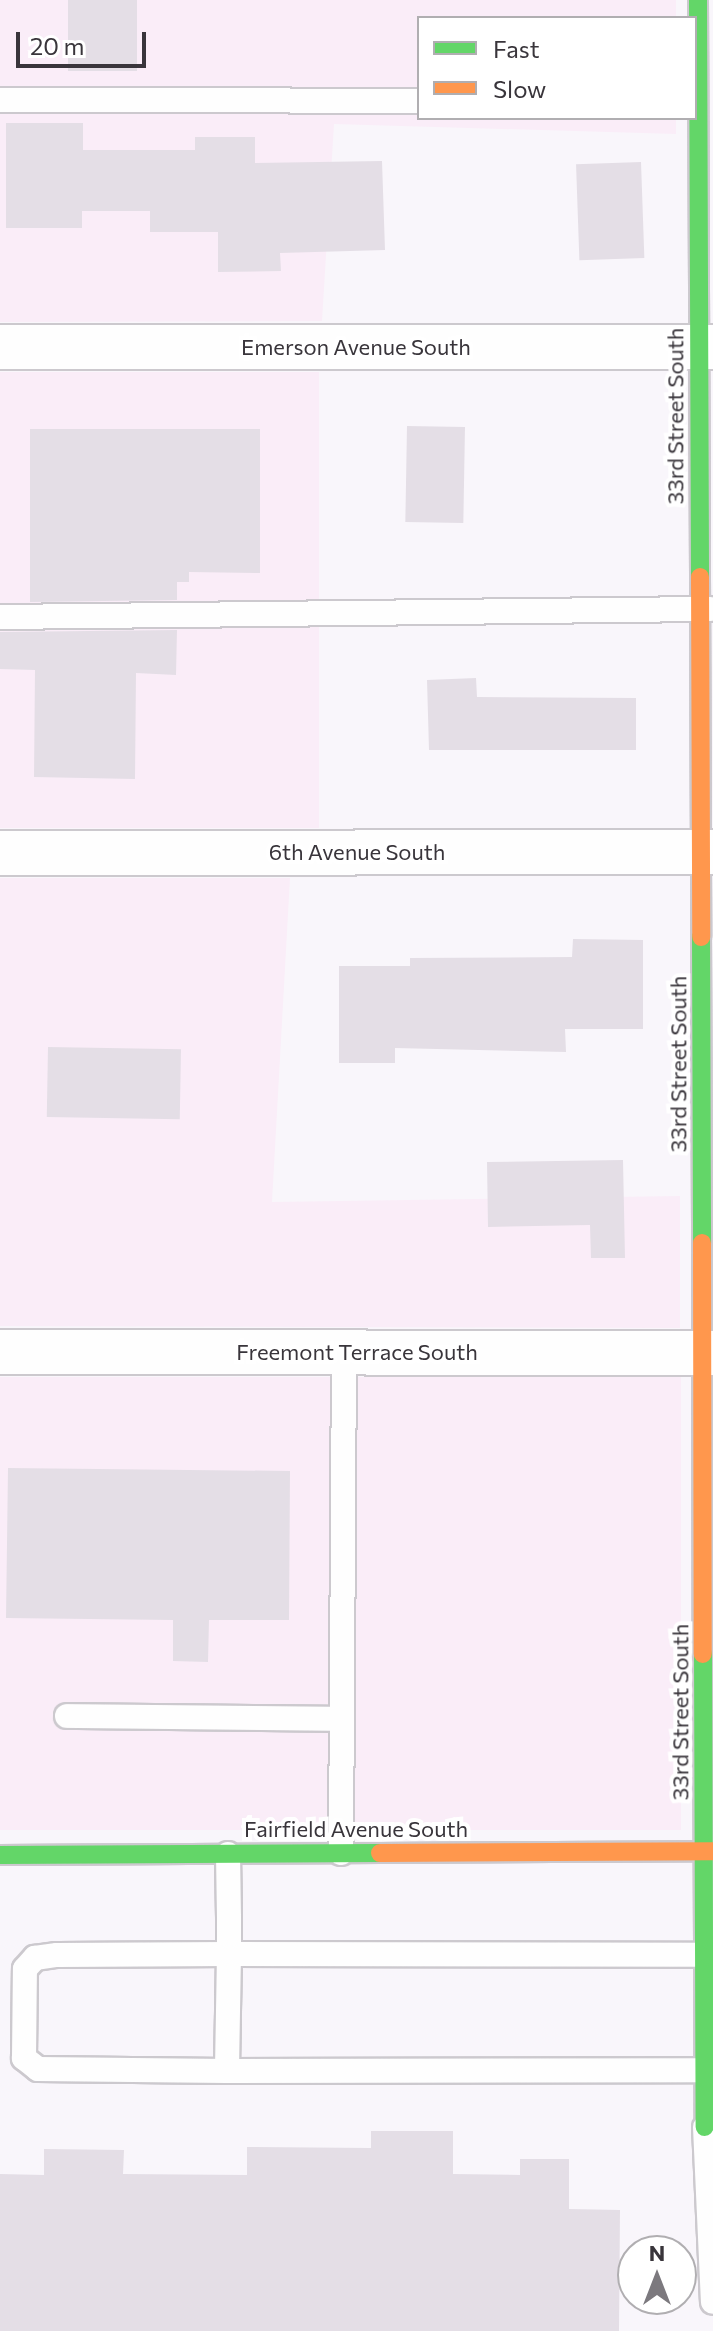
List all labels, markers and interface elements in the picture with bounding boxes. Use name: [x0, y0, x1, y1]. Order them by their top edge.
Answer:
scale bar: [20, 16, 150, 66]
legend: [417, 16, 697, 120]
text: 20 m: [30, 31, 84, 60]
text: Fast: [493, 34, 540, 63]
text: Slow: [493, 74, 546, 103]
street label: 33rd Street South: [662, 328, 688, 504]
street label: Emerson Avenue South: [241, 334, 471, 360]
street label: 6th Avenue South: [269, 839, 445, 865]
street label: 33rd Street South: [665, 976, 691, 1152]
street label: Freemont Terrace South: [236, 1339, 478, 1365]
street label: 33rd Street South: [667, 1624, 693, 1800]
street label: Fairfield Avenue South: [244, 1816, 468, 1842]
north arrow: [617, 2235, 697, 2315]
text: N: [649, 2239, 665, 2266]

